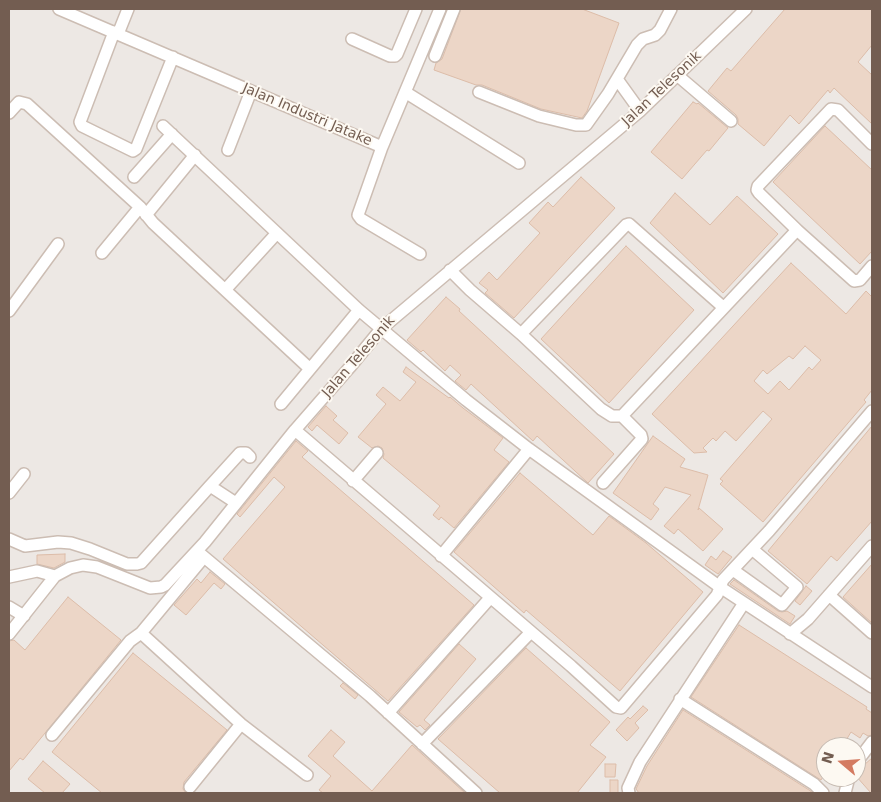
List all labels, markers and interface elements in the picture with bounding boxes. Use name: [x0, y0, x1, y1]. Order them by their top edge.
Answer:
street label: Jalan Telesonik: [619, 48, 705, 130]
street label: Jalan Industri Jatake: [240, 80, 374, 150]
street label: Jalan Telesonik: [319, 313, 399, 401]
north arrow: [816, 737, 866, 787]
text: N: [818, 750, 837, 766]

